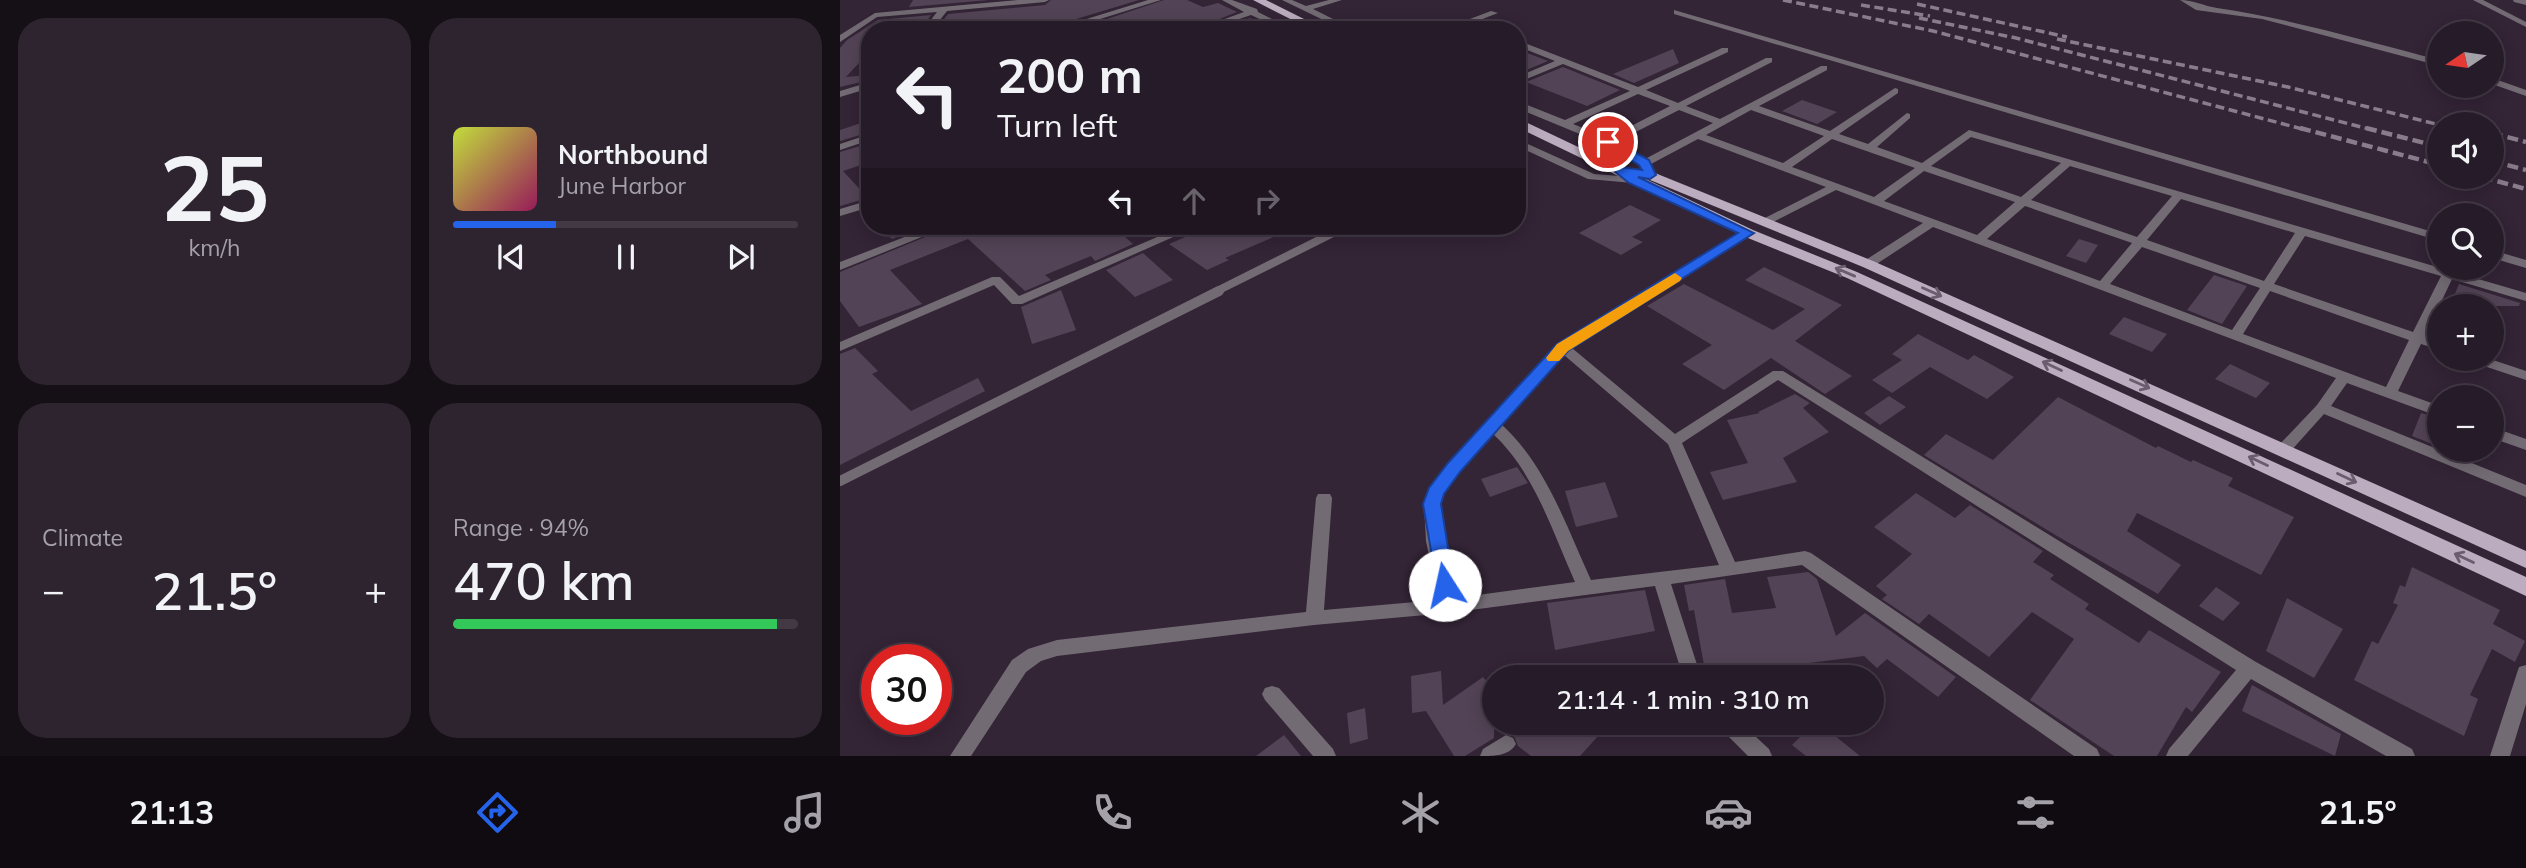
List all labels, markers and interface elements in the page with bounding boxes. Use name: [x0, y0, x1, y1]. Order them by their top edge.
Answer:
north arrow: [2427, 21, 2504, 98]
map controls: [2427, 21, 2504, 462]
text: 200 m: [997, 44, 1143, 105]
icon: left: [882, 49, 973, 140]
text: Turn left: [997, 105, 1117, 145]
pin: [1578, 112, 1638, 172]
button: sound: [2427, 112, 2504, 189]
icon: arrive: [1589, 123, 1627, 161]
text: 25: [160, 130, 269, 244]
text: Northbound: [558, 138, 708, 171]
text: June Harbor: [558, 171, 686, 200]
icon: left: [1102, 182, 1140, 220]
icon: ahead: [1175, 182, 1213, 220]
icon: right: [1248, 182, 1286, 220]
button: search: [2427, 203, 2504, 280]
text: km/h: [188, 233, 241, 262]
icon: previous: [492, 238, 530, 276]
icon: pause: [607, 238, 645, 276]
icon: next: [722, 238, 760, 276]
one-way arrow: [1834, 265, 1856, 278]
one-way arrow: [1921, 286, 1942, 299]
button: +: [2427, 294, 2504, 371]
one-way arrow: [2042, 359, 2063, 372]
one-way arrow: [2129, 378, 2150, 391]
button: −: [2427, 385, 2504, 462]
one-way arrow: [2248, 454, 2269, 467]
one-way arrow: [2336, 472, 2358, 485]
text: Range · 94%: [453, 513, 589, 542]
text: Climate: [42, 523, 123, 552]
text: 470 km: [453, 548, 634, 613]
position arrow: [1408, 548, 1482, 622]
one-way arrow: [2454, 551, 2475, 564]
text: 21.5°: [152, 558, 277, 623]
text: −: [42, 566, 65, 614]
text: +: [364, 566, 387, 614]
speed limit sign: 30: [861, 644, 952, 735]
text: 21:14 · 1 min · 310 m: [1556, 683, 1810, 716]
icon: directions: [473, 788, 522, 837]
icon: music: [780, 788, 829, 837]
icon: phone: [1088, 788, 1137, 837]
icon: climate: [1396, 788, 1445, 837]
icon: car: [1704, 788, 1753, 837]
icon: filters: [2011, 788, 2060, 837]
text: 21:13: [129, 792, 214, 832]
text: 21.5°: [2319, 792, 2397, 832]

